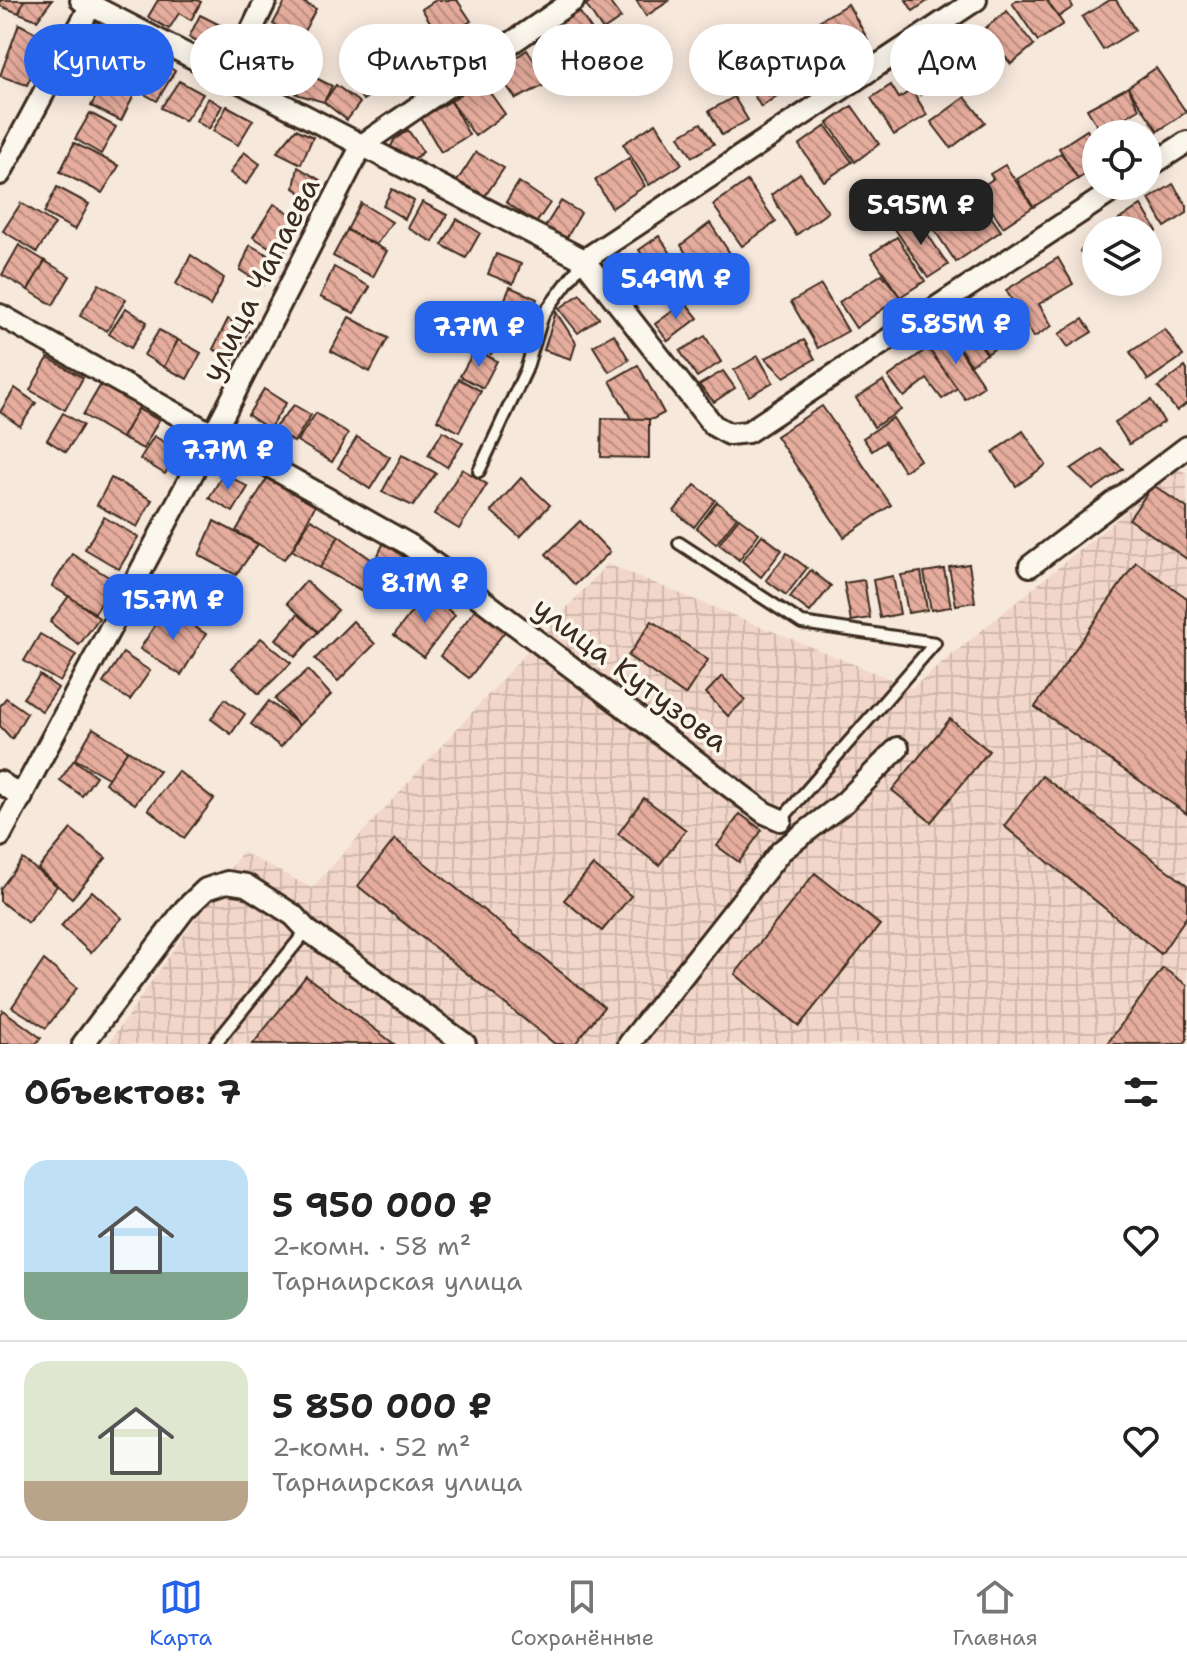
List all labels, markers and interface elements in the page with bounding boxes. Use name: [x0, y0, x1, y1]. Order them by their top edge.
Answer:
chip: Купить: [24, 24, 174, 96]
chip: Снять: [190, 24, 323, 96]
chip: Фильтры: [339, 24, 516, 96]
chip: Новое: [532, 24, 673, 96]
chip: Квартира: [689, 24, 874, 96]
chip: Дом: [890, 24, 1005, 96]
map controls: [1082, 120, 1162, 296]
button: locate: [1082, 120, 1162, 200]
street label: улица Чапаева: [191, 169, 329, 388]
pin: 5.95M ₽: [847, 179, 995, 247]
text: 5.95M ₽: [867, 187, 975, 222]
button: layers: [1082, 216, 1162, 296]
pin: 5.49M ₽: [602, 253, 750, 321]
text: 5.49M ₽: [621, 261, 731, 296]
pin: 5.85M ₽: [882, 298, 1030, 366]
pin: 7.7M ₽: [414, 301, 544, 369]
text: 5.85M ₽: [901, 306, 1011, 341]
text: 7.7M ₽: [433, 309, 525, 344]
pin: 7.7M ₽: [163, 424, 293, 492]
text: 7.7M ₽: [182, 432, 274, 467]
pin: 8.1M ₽: [360, 557, 490, 625]
text: 8.1M ₽: [381, 565, 469, 600]
pin: 15.7M ₽: [99, 574, 247, 642]
text: 15.7M ₽: [121, 582, 225, 617]
street label: улица Кутузова: [525, 587, 738, 761]
text: Объектов: 7: [24, 1069, 241, 1115]
icon: filters: [1119, 1070, 1163, 1114]
text: 5 950 000 ₽: [272, 1182, 492, 1228]
icon: home: [88, 1192, 184, 1288]
icon: heart: [1119, 1218, 1163, 1262]
text: 2-комн. · 58 m²: [272, 1228, 472, 1263]
text: Тарнаирская улица: [272, 1263, 522, 1298]
text: 5 850 000 ₽: [272, 1383, 492, 1429]
icon: home: [88, 1393, 184, 1489]
icon: heart: [1119, 1419, 1163, 1463]
text: 2-комн. · 52 m²: [272, 1429, 471, 1464]
text: Тарнаирская улица: [272, 1464, 522, 1499]
tab: Карта: [149, 1575, 212, 1652]
tab: Сохранённые: [510, 1575, 654, 1652]
tab: Главная: [953, 1575, 1038, 1652]

